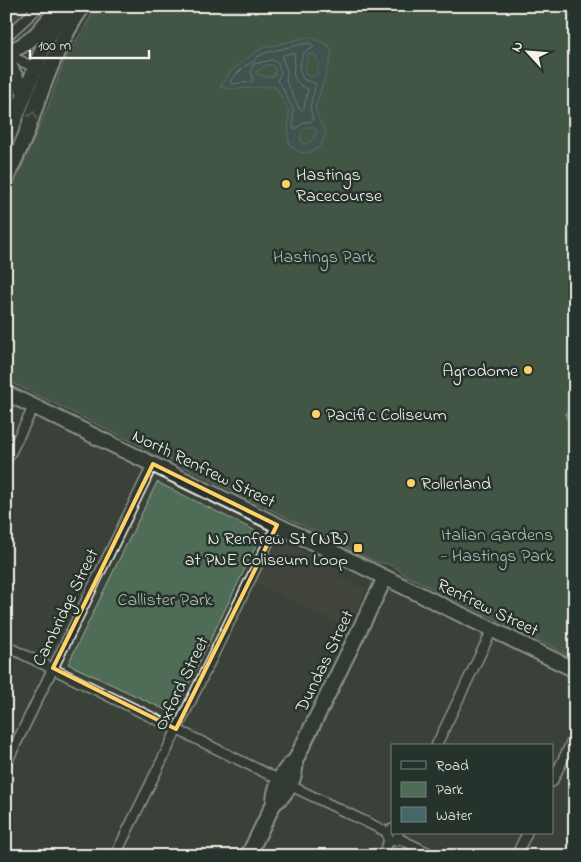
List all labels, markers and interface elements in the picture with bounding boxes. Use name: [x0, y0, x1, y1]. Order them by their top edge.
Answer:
scale bar: [30, 28, 149, 60]
north arrow: [504, 28, 554, 78]
text: 100 m: [38, 35, 71, 57]
text: N: [506, 38, 529, 56]
one-way arrow: [27, 111, 37, 119]
place label: Hastings Racecourse: [296, 163, 383, 210]
marker: Hastings Racecourse: [280, 178, 292, 190]
park label: Hastings Park: [273, 245, 375, 272]
place label: Agrodome: [442, 359, 519, 386]
marker: Agrodome: [522, 364, 534, 376]
place label: Pacific Coliseum: [326, 403, 447, 429]
marker: Pacific Coliseum: [310, 408, 322, 420]
street label: North Renfrew Street: [127, 424, 279, 516]
place label: Rollerland: [421, 472, 491, 498]
marker: Rollerland: [405, 477, 417, 489]
park label: Italian Gardens - Hastings Park: [440, 523, 554, 571]
place label: N Renfrew St (NB) at PNE Coliseum Loop: [185, 527, 348, 574]
marker: N Renfrew St (NB) at PNE Coliseum Loop: [352, 542, 364, 554]
street label: Cambridge Street: [27, 545, 107, 672]
street label: Renfrew Street: [432, 573, 542, 645]
park label: Callister Park: [118, 588, 212, 614]
street label: Dundas Street: [289, 606, 362, 718]
street label: Oxford Street: [149, 632, 217, 735]
legend: [391, 744, 554, 834]
text: Road: [436, 755, 469, 777]
text: Park: [436, 779, 464, 801]
text: Water: [436, 805, 472, 827]

